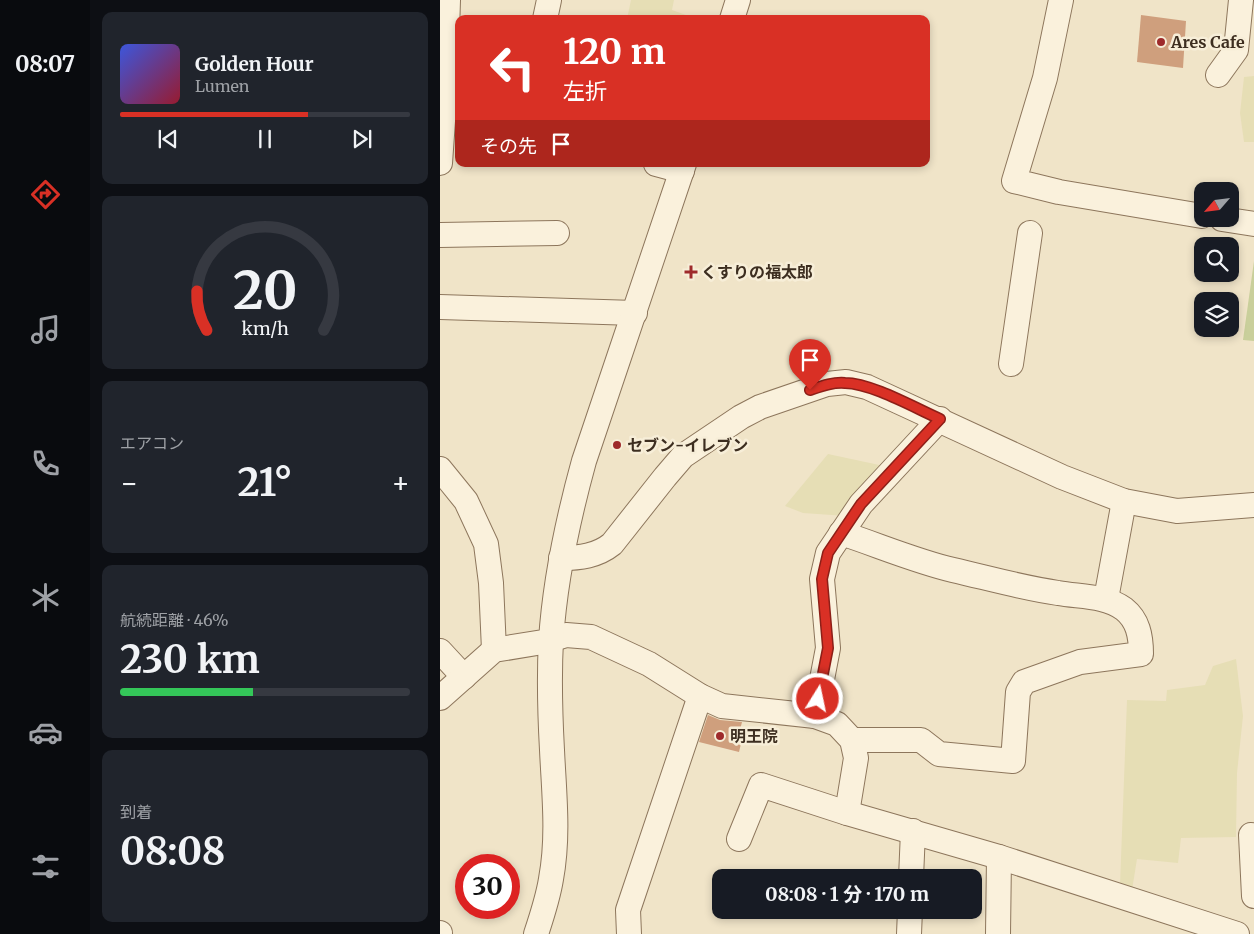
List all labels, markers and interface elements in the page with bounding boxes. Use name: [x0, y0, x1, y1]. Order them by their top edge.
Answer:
text: 120 m: [563, 30, 666, 74]
place label: Ares Cafe: [1170, 32, 1245, 52]
icon: left: [480, 35, 545, 100]
marker: Ares Cafe: [1155, 36, 1167, 48]
text: 08:07: [15, 50, 75, 78]
text: Golden Hour: [195, 52, 314, 76]
text: Lumen: [195, 76, 249, 96]
text: 左折: [563, 77, 607, 105]
icon: previous: [154, 125, 182, 153]
icon: pause: [251, 125, 279, 153]
icon: next: [348, 125, 376, 153]
icon: arrive: [547, 130, 575, 158]
text: その先: [480, 134, 537, 158]
icon: directions: [28, 177, 63, 212]
north arrow: [1194, 182, 1239, 228]
map controls: [1194, 182, 1239, 337]
button: search: [1194, 237, 1239, 282]
text: 20: [233, 258, 297, 323]
place label: くすりの福太郎: [701, 262, 813, 282]
marker: くすりの福太郎: [685, 266, 697, 278]
button: layers: [1194, 292, 1239, 337]
icon: music: [28, 312, 63, 347]
text: km/h: [241, 317, 289, 340]
pin: [789, 339, 831, 390]
icon: arrive: [796, 346, 824, 374]
text: エアコン: [120, 433, 184, 453]
place label: セブン-イレブン: [627, 435, 748, 455]
marker: セブン-イレブン: [611, 439, 623, 451]
icon: phone: [28, 446, 63, 481]
text: 21°: [238, 459, 292, 506]
text: −: [120, 465, 139, 501]
text: +: [391, 465, 410, 501]
icon: climate: [28, 580, 63, 615]
text: 航続距離 · 46%: [120, 610, 229, 630]
text: 230 km: [120, 636, 260, 683]
position arrow: [791, 672, 843, 724]
icon: car: [28, 715, 63, 750]
place label: 明王院: [730, 726, 778, 746]
marker: 明王院: [714, 730, 726, 742]
text: 到着: [120, 802, 152, 822]
text: 08:08: [120, 828, 225, 875]
icon: filters: [28, 849, 63, 884]
speed limit sign: 30: [455, 854, 520, 919]
text: 08:08 · 1 分 · 170 m: [765, 882, 929, 906]

